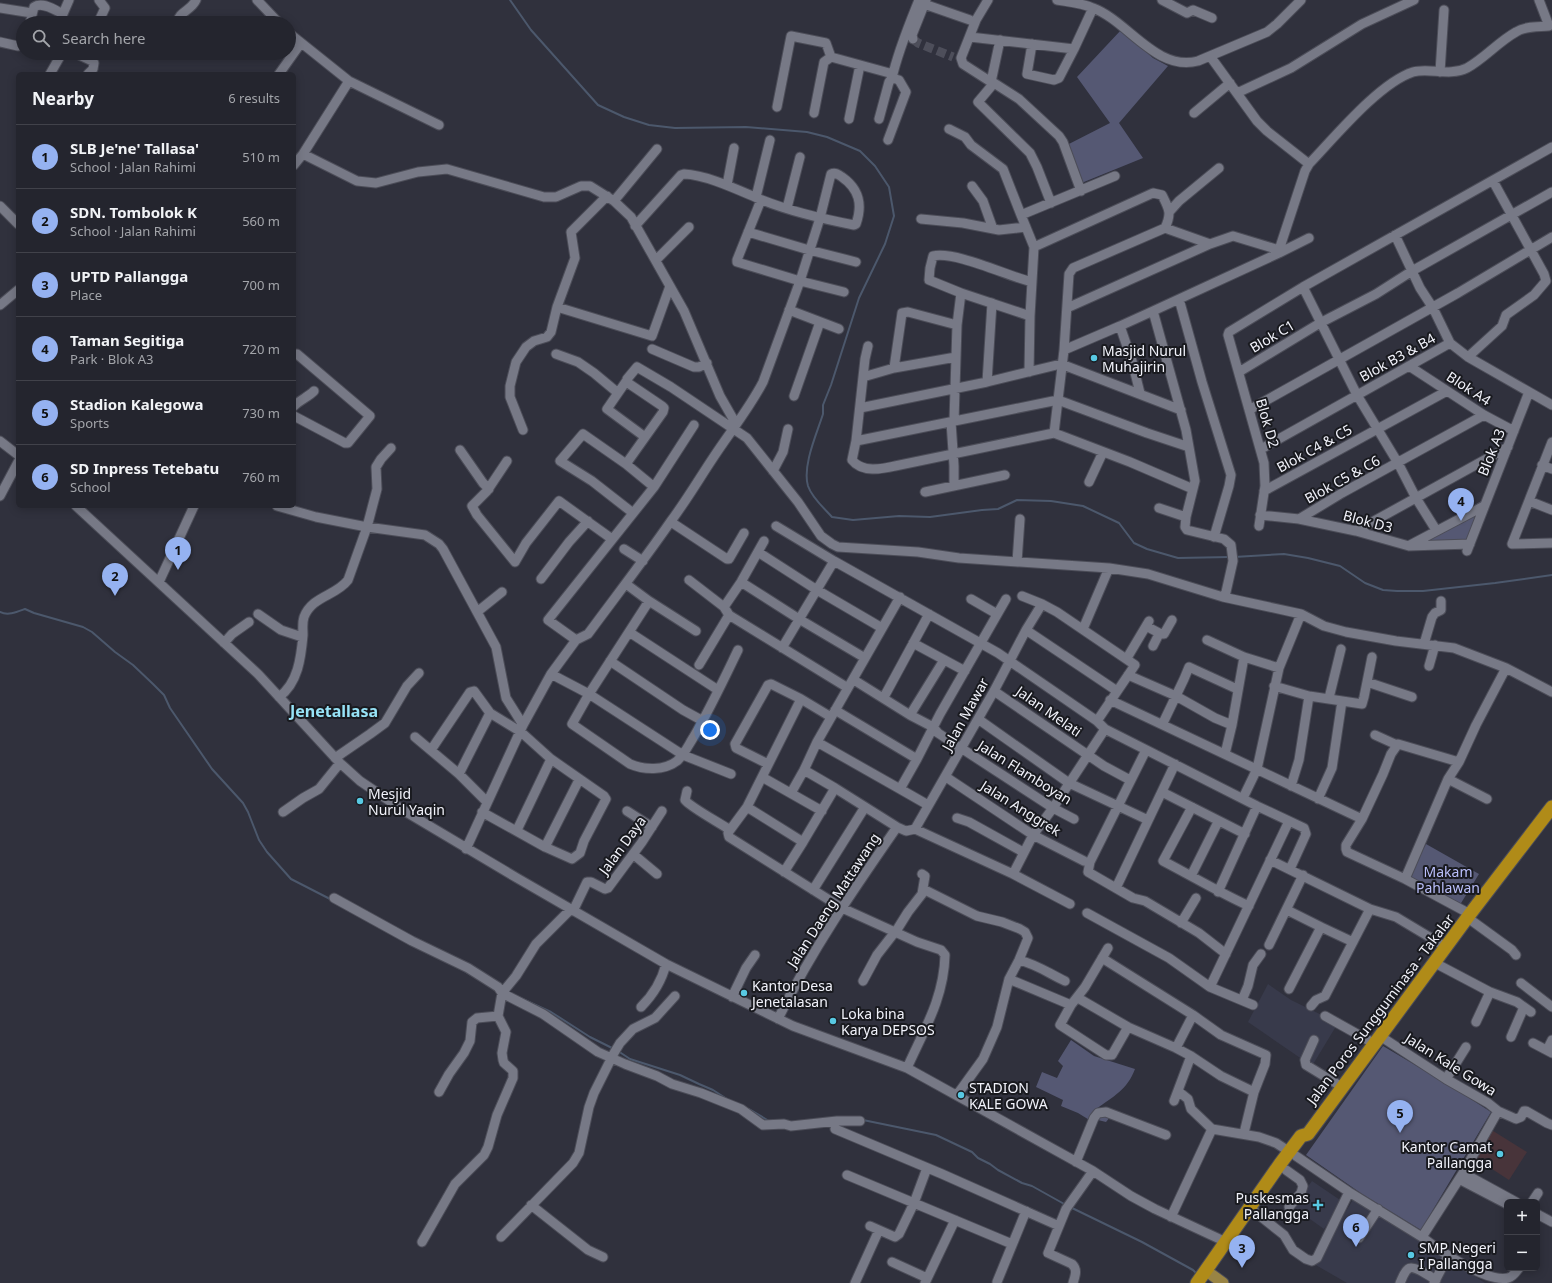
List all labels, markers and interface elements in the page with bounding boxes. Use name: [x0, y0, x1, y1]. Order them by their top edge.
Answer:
search box: [16, 16, 296, 60]
icon: search: [30, 27, 52, 49]
text: Search here: [62, 28, 145, 48]
text: Nearby: [32, 87, 94, 110]
text: 6 results: [228, 89, 280, 107]
text: SLB Je'ne' Tallasa': [70, 138, 199, 158]
text: 1: [41, 148, 49, 166]
text: 510 m: [242, 148, 280, 166]
text: School · Jalan Rahimi: [70, 158, 196, 176]
text: SDN. Tombolok K: [70, 202, 197, 222]
text: 2: [41, 212, 49, 230]
text: 560 m: [242, 212, 280, 230]
text: School · Jalan Rahimi: [70, 222, 196, 240]
text: UPTD Pallangga: [70, 266, 188, 286]
text: 3: [41, 276, 49, 294]
text: 700 m: [242, 276, 280, 294]
text: Place: [70, 286, 102, 304]
street label: Blok C1: [1246, 315, 1298, 357]
street label: Blok B3 & B4: [1356, 328, 1438, 386]
text: Taman Segitiga: [70, 330, 184, 350]
text: 4: [41, 340, 49, 358]
text: 720 m: [242, 340, 280, 358]
place label: Masjid Nurul Muhajirin: [1102, 341, 1186, 376]
text: Park · Blok A3: [70, 350, 153, 368]
marker: Masjid Nurul Muhajirin: [1089, 353, 1099, 363]
street label: Blok A4: [1443, 367, 1495, 409]
text: Stadion Kalegowa: [70, 394, 204, 414]
street label: Blok D2: [1252, 396, 1284, 450]
text: 5: [41, 404, 49, 422]
text: 730 m: [242, 404, 280, 422]
text: Sports: [70, 414, 109, 432]
street label: Blok C4 & C5: [1273, 419, 1355, 477]
street label: Blok A3: [1473, 426, 1509, 478]
street label: Blok C5 & C6: [1301, 450, 1383, 508]
text: SD Inpress Tetebatu: [70, 458, 219, 478]
text: 6: [41, 468, 49, 486]
text: 760 m: [242, 468, 280, 486]
text: School: [70, 478, 111, 496]
pin: 4: [1448, 488, 1474, 521]
street label: Blok D3: [1341, 505, 1395, 537]
pin: 1: [165, 537, 191, 570]
pin: 2: [102, 563, 128, 596]
street label: Jalan Mawar: [936, 674, 993, 756]
street label: Jalan Melati: [1011, 680, 1086, 741]
district label: Jenetallasa: [288, 700, 378, 722]
your location: [700, 720, 720, 740]
street label: Jalan Flamboyan: [973, 734, 1076, 809]
street label: Jalan Anggrek: [976, 775, 1065, 840]
place label: Mesjid Nurul Yaqin: [368, 784, 445, 819]
marker: Mesjid Nurul Yaqin: [355, 796, 365, 806]
street label: Jalan Daya: [593, 812, 650, 880]
street label: Jalan Daeng Mattawang: [781, 829, 884, 973]
park label: Makam Pahlawan: [1416, 862, 1480, 897]
street label: Jalan Poros Sungguminasa - Takalar: [1301, 910, 1458, 1110]
place label: Kantor Desa Jenetalasan: [750, 976, 833, 1011]
marker: Kantor Desa Jenetalasan: [739, 988, 749, 998]
place label: Loka bina Karya DEPSOS: [841, 1004, 935, 1039]
marker: Loka bina Karya DEPSOS: [828, 1016, 838, 1026]
street label: Jalan Kale Gowa: [1400, 1027, 1500, 1100]
place label: STADION KALE GOWA: [969, 1078, 1048, 1113]
marker: STADION KALE GOWA: [956, 1090, 966, 1100]
pin: 5: [1387, 1100, 1413, 1133]
place label: Kantor Camat Pallangga: [1401, 1137, 1492, 1172]
marker: Kantor Camat Pallangga: [1495, 1149, 1505, 1159]
place label: Puskesmas Pallangga: [1235, 1188, 1309, 1223]
marker: Puskesmas Pallangga: [1312, 1199, 1324, 1211]
map controls: [1504, 1199, 1540, 1271]
button: +: [1504, 1199, 1540, 1235]
pin: 6: [1343, 1214, 1369, 1247]
pin: 3: [1229, 1235, 1255, 1268]
button: −: [1504, 1235, 1540, 1271]
place label: SMP Negeri I Pallangga: [1419, 1238, 1496, 1273]
marker: SMP Negeri I Pallangga: [1406, 1250, 1416, 1260]

